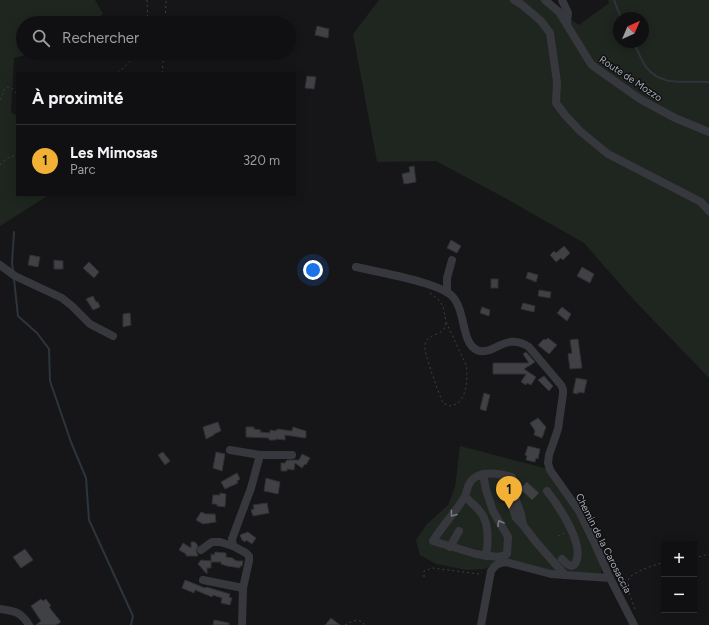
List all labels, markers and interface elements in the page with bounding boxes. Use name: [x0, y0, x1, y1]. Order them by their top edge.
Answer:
north arrow: [613, 12, 649, 48]
search box: [16, 16, 296, 60]
icon: search: [30, 27, 52, 49]
text: Rechercher: [62, 29, 139, 47]
street label: Route de Mozzo: [597, 53, 665, 104]
text: À proximité: [32, 88, 123, 108]
text: Les Mimosas: [70, 144, 157, 162]
text: 1: [42, 153, 48, 168]
text: 320 m: [243, 153, 280, 168]
text: Parc: [70, 162, 95, 177]
your location: [303, 260, 323, 280]
pin: 1: [496, 476, 522, 509]
street label: Chemin de la Carosaccia: [573, 491, 634, 595]
one-way arrow: [450, 509, 457, 516]
one-way arrow: [498, 520, 505, 527]
map controls: [661, 541, 697, 613]
button: +: [661, 541, 697, 577]
button: −: [661, 577, 697, 613]

